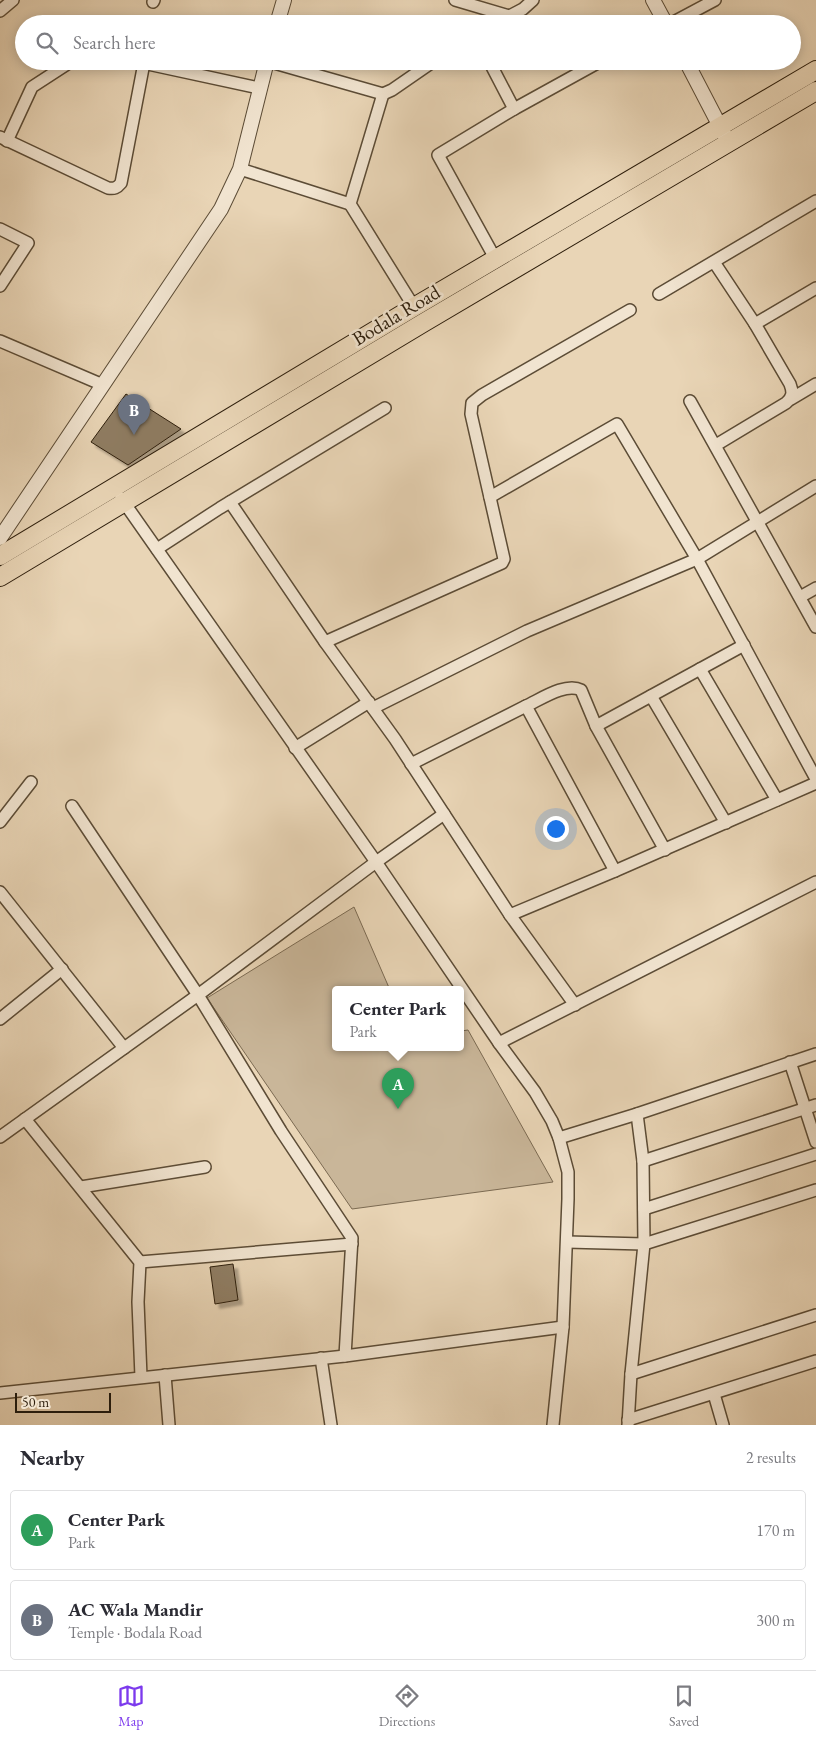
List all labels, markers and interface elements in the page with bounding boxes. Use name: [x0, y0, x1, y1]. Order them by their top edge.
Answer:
search box: [15, 15, 801, 70]
icon: search: [33, 29, 61, 57]
text: Search here: [73, 30, 155, 55]
street label: Bodala Road: [347, 278, 446, 351]
pin: B: [118, 394, 150, 435]
your location: [543, 816, 569, 842]
popup: [332, 986, 464, 1051]
text: Center Park: [350, 996, 446, 1021]
text: Park: [350, 1021, 377, 1042]
pin: A: [382, 1068, 414, 1109]
scale bar: [15, 1390, 111, 1413]
text: 50 m: [22, 1393, 49, 1411]
text: Nearby: [20, 1444, 84, 1471]
text: 2 results: [746, 1447, 796, 1468]
text: Center Park: [68, 1507, 165, 1532]
text: A: [31, 1520, 43, 1541]
text: 170 m: [756, 1520, 795, 1541]
text: Park: [68, 1532, 95, 1553]
text: AC Wala Mandir: [68, 1597, 203, 1622]
text: B: [32, 1610, 42, 1631]
text: 300 m: [756, 1610, 795, 1631]
text: Temple · Bodala Road: [68, 1622, 202, 1643]
tab: Map: [117, 1682, 145, 1730]
tab: Directions: [379, 1682, 435, 1730]
tab: Saved: [669, 1682, 699, 1730]

